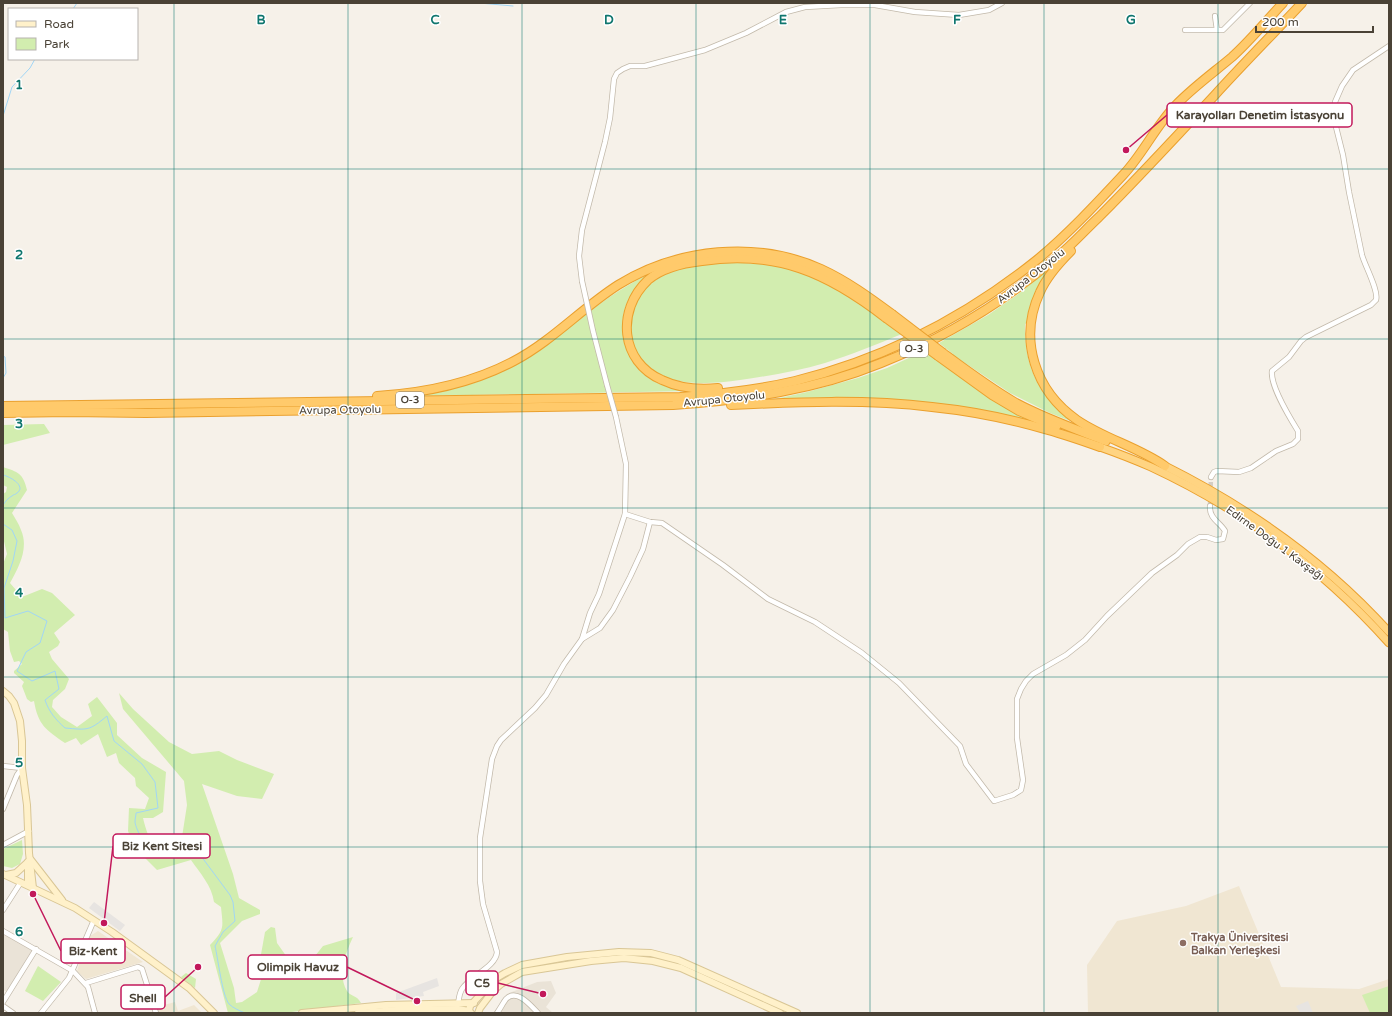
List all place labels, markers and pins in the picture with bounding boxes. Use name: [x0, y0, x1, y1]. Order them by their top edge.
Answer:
callout: Karayolları Denetim İstasyonu: [1167, 103, 1352, 127]
callout: Biz Kent Sitesi: [113, 834, 210, 858]
place label: Trakya Üniversitesi Balkan Yerleşkesi: [1190, 930, 1289, 958]
marker: Trakya Üniversitesi Balkan Yerleşkesi: [1178, 938, 1188, 948]
callout: Biz-Kent: [61, 939, 125, 963]
callout: Olimpik Havuz: [248, 955, 347, 979]
callout: C5: [466, 971, 498, 995]
callout: Shell: [121, 985, 165, 1009]

